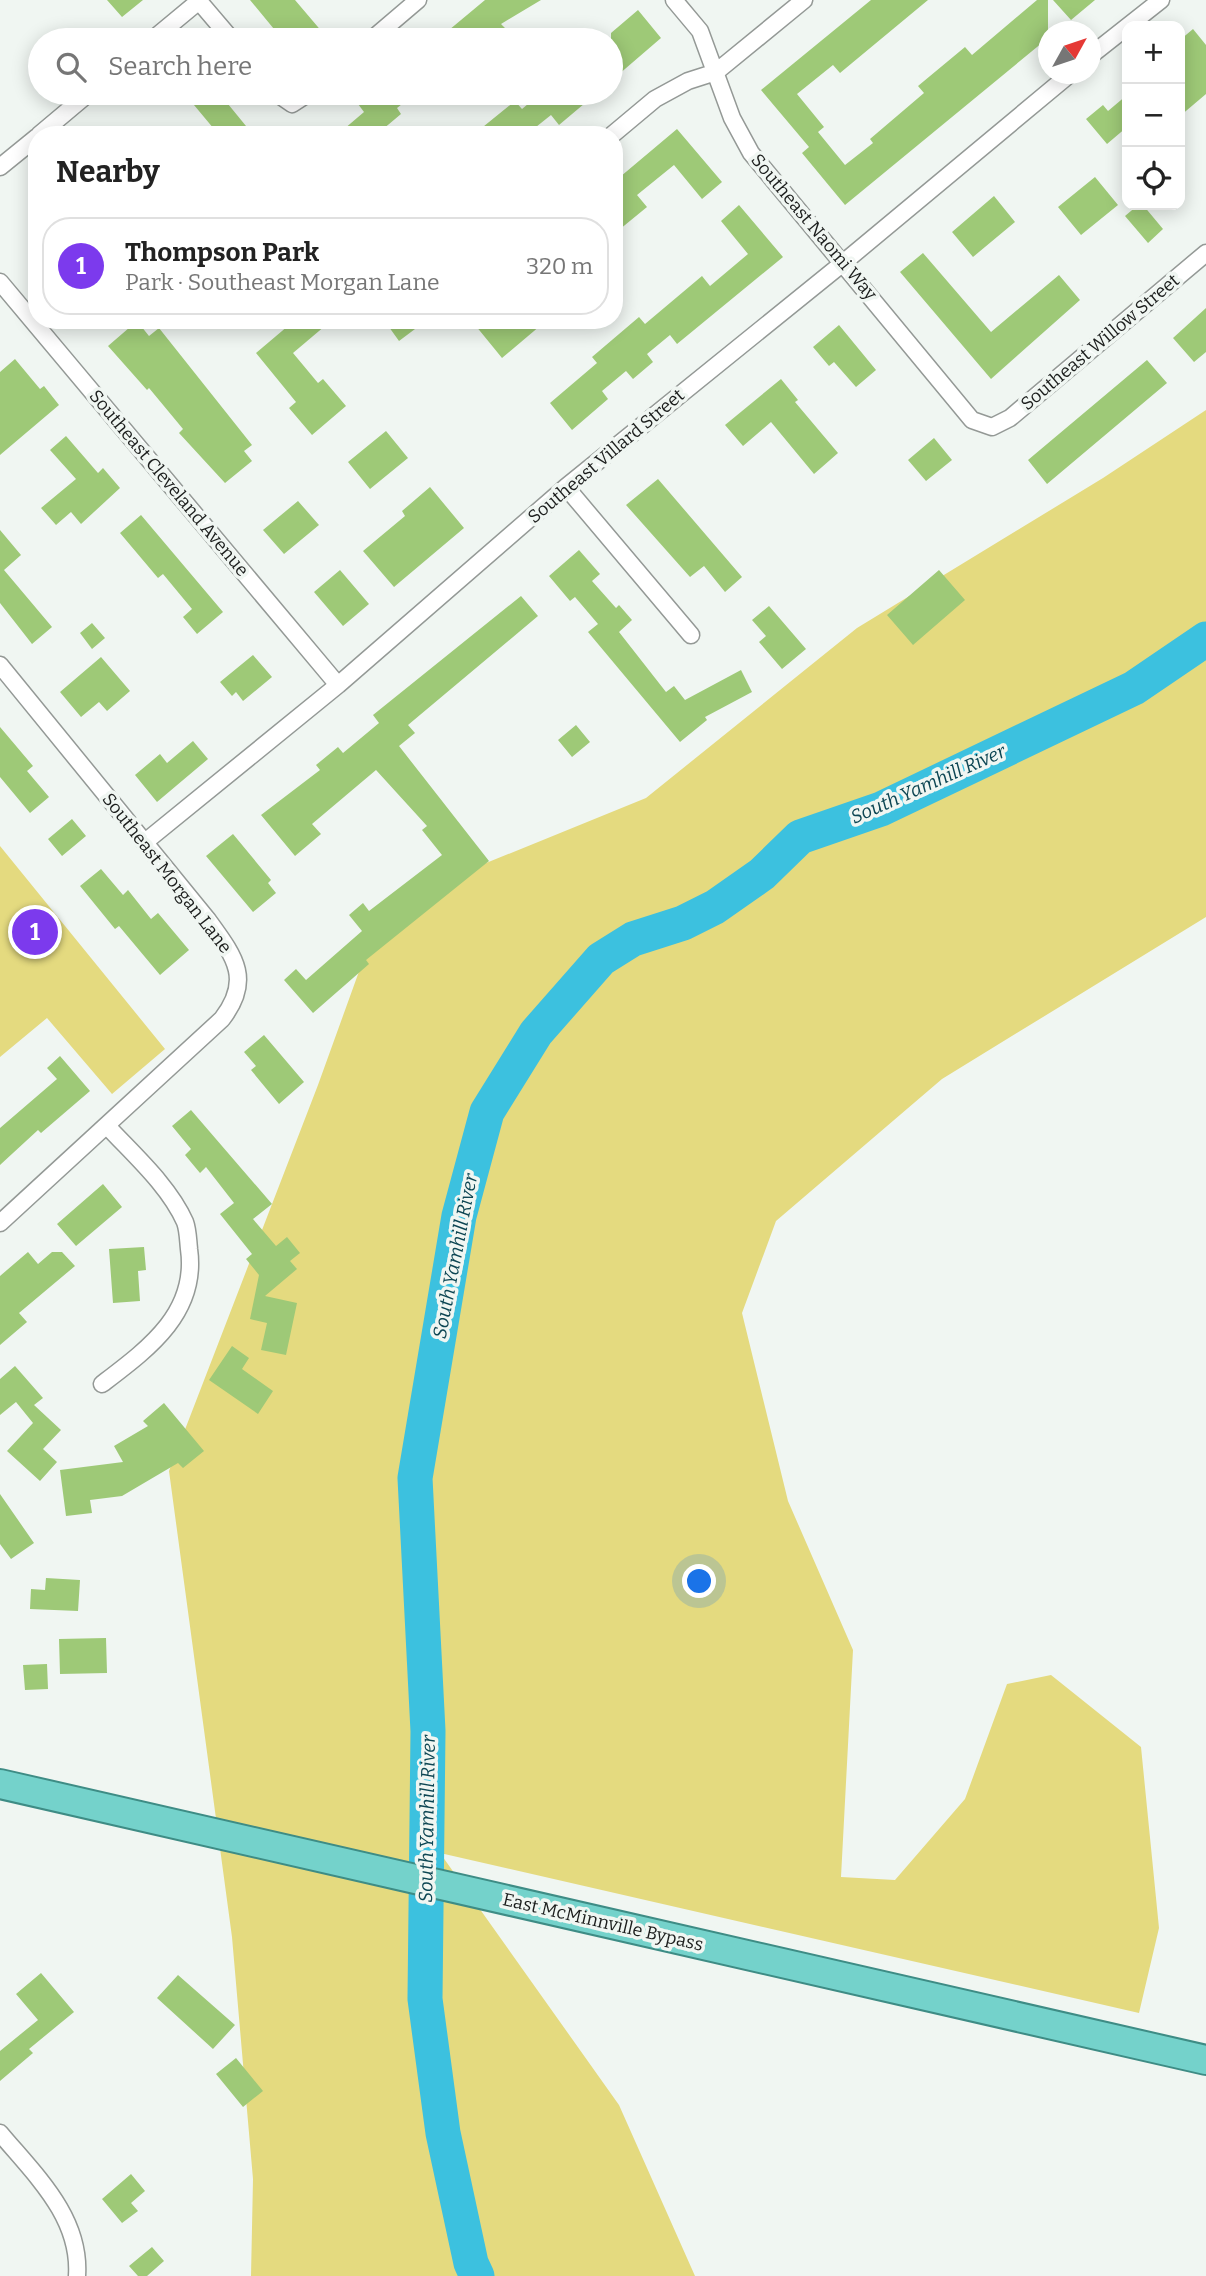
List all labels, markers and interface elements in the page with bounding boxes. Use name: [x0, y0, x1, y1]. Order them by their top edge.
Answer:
north arrow: [1038, 21, 1101, 84]
map controls: [1122, 21, 1185, 210]
button: +: [1122, 21, 1185, 84]
search box: [28, 28, 623, 105]
icon: search: [52, 48, 90, 86]
text: Search here: [108, 51, 252, 82]
button: −: [1122, 84, 1185, 147]
button: locate: [1122, 147, 1185, 210]
street label: Southeast Naomi Way: [746, 149, 882, 305]
text: Nearby: [56, 154, 160, 190]
text: Thompson Park: [125, 237, 319, 268]
text: 1: [76, 252, 86, 280]
text: 320 m: [526, 252, 593, 280]
text: Park · Southeast Morgan Lane: [125, 268, 440, 296]
street label: Southeast Willow Street: [1016, 269, 1184, 415]
street label: Southeast Villard Street: [523, 384, 689, 528]
street label: Southeast Cleveland Avenue: [85, 385, 253, 581]
water label: South Yamhill River: [847, 739, 1010, 829]
street label: Southeast Morgan Lane: [98, 789, 236, 957]
pin: 1: [12, 906, 58, 958]
water label: South Yamhill River: [428, 1170, 483, 1340]
your location: [682, 1564, 716, 1598]
water label: South Yamhill River: [414, 1734, 440, 1903]
street label: East McMinnville Bypass: [501, 1888, 705, 1956]

